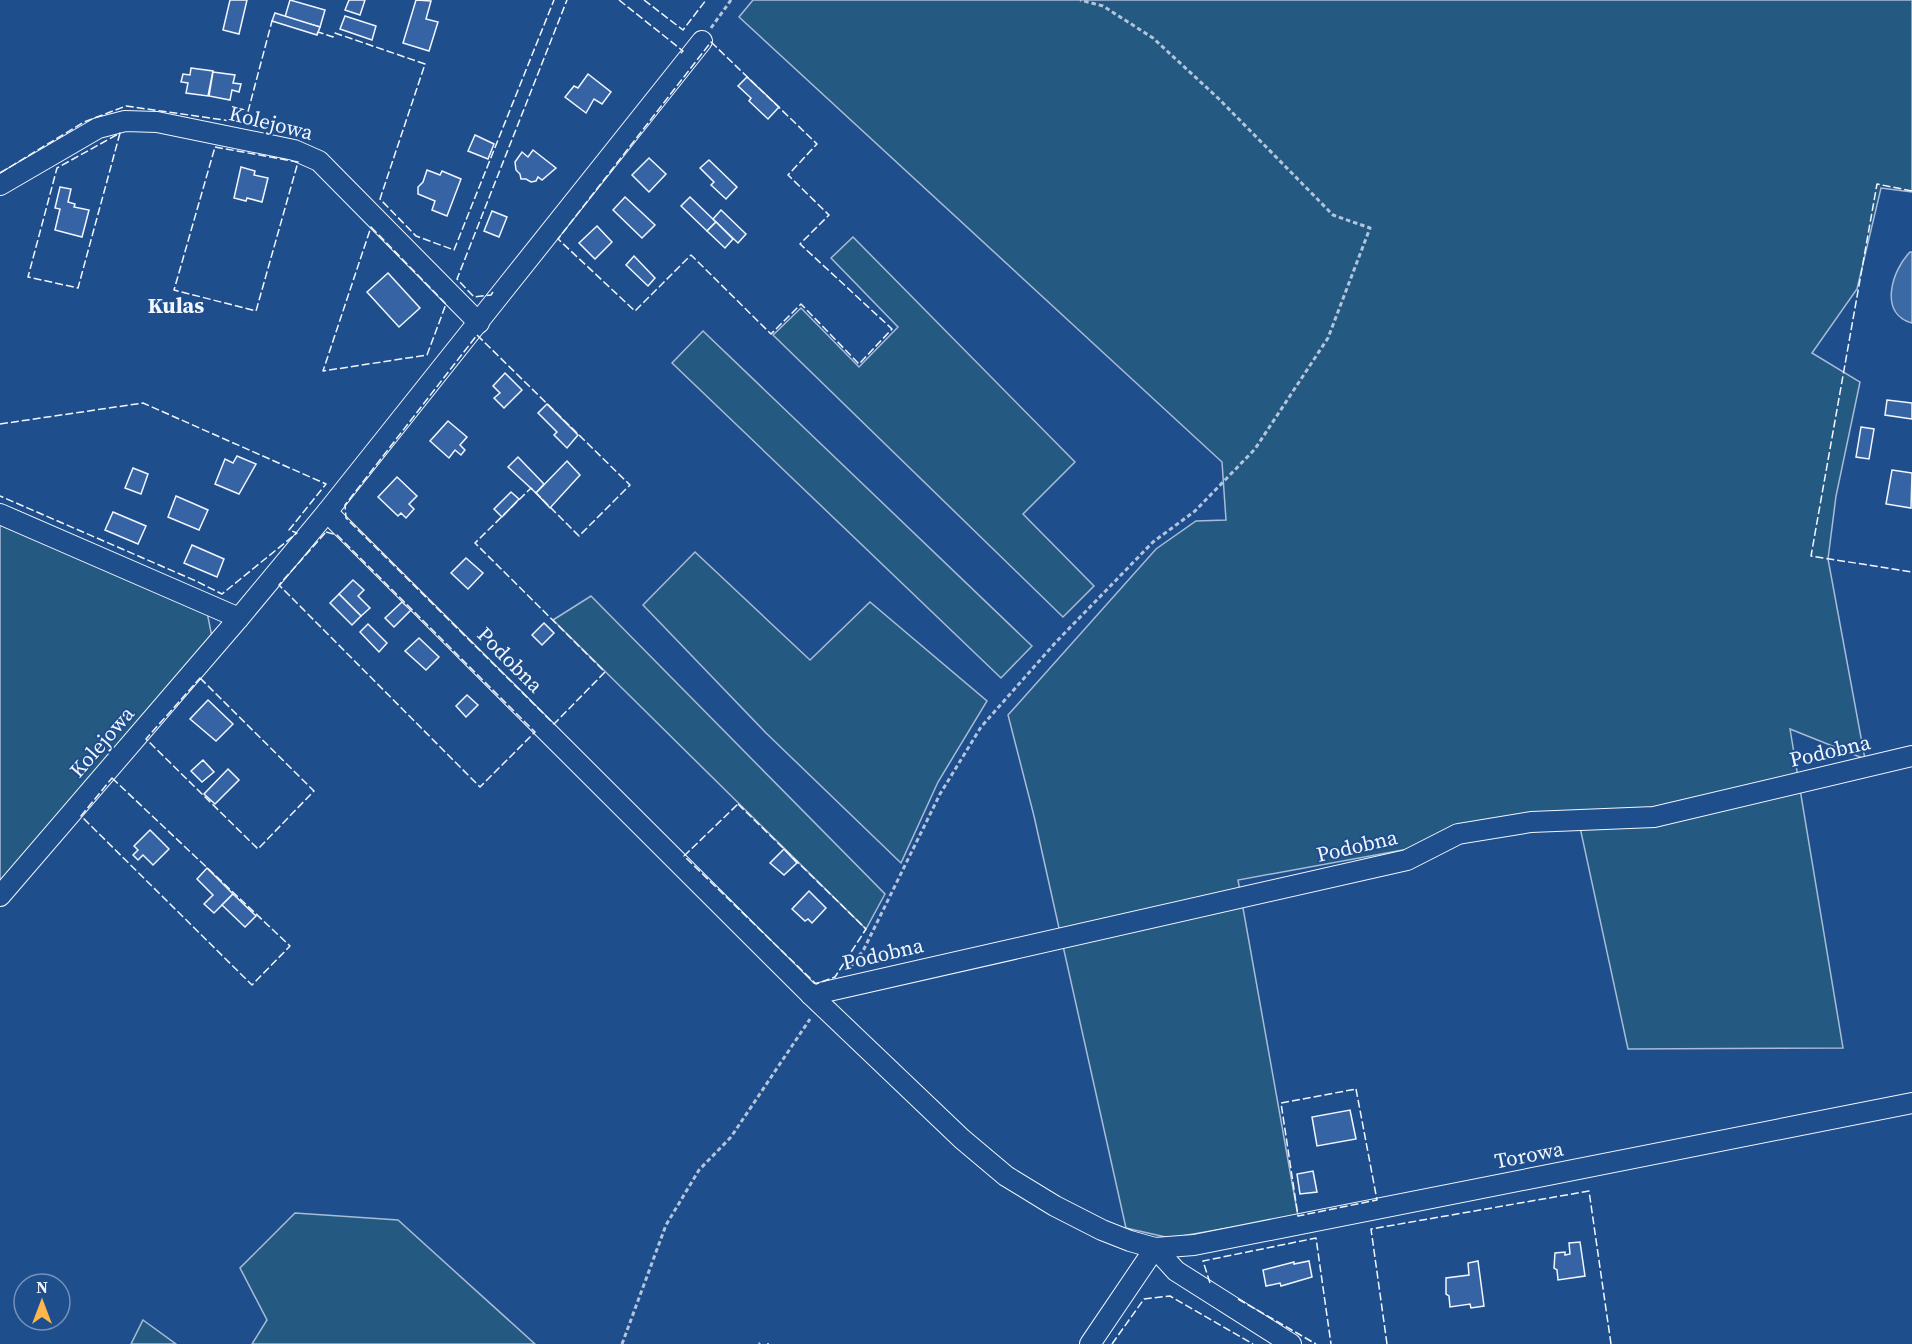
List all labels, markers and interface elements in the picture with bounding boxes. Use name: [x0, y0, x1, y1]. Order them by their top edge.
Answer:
street label: Kolejowa: [226, 98, 316, 147]
district label: Kulas: [148, 290, 204, 320]
street label: Podobna: [471, 620, 550, 699]
street label: Kolejowa: [63, 700, 141, 783]
street label: Podobna: [1787, 727, 1874, 774]
street label: Podobna: [1314, 822, 1401, 869]
street label: Podobna: [840, 930, 927, 977]
street label: Torowa: [1492, 1134, 1566, 1175]
north arrow: [12, 1272, 72, 1332]
text: N: [36, 1276, 48, 1298]

